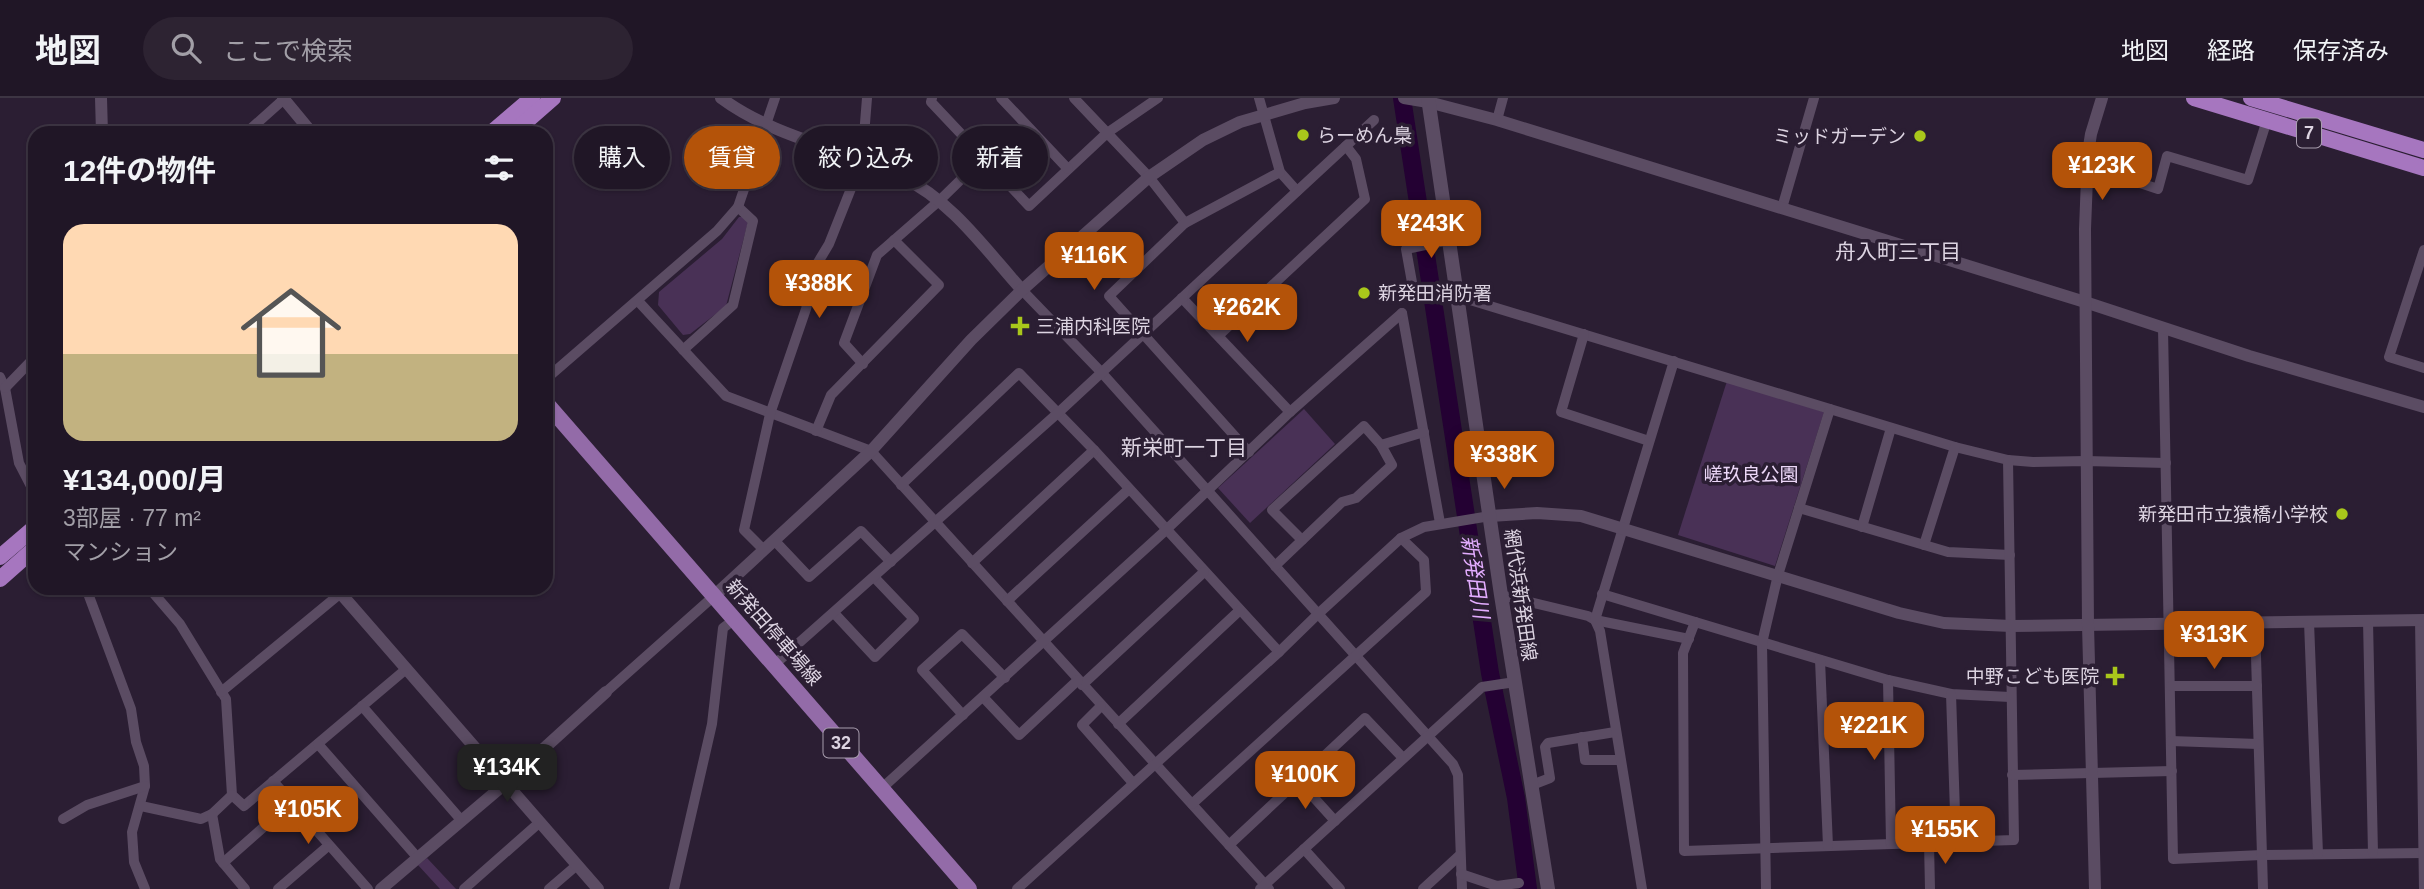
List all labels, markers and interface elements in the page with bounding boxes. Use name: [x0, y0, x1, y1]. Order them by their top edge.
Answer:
search box: [143, 17, 633, 80]
icon: search: [167, 29, 205, 67]
text: 地図: [35, 32, 101, 69]
text: ここで検索: [223, 36, 353, 66]
text: 地図: [2121, 37, 2169, 64]
text: 経路: [2207, 37, 2255, 64]
text: 保存済み: [2293, 37, 2389, 64]
road number: 7: [2297, 118, 2321, 148]
place label: らーめん梟: [1317, 125, 1412, 146]
chip: 購入: [574, 126, 670, 189]
chip: 賃貸: [684, 126, 780, 189]
chip: 絞り込み: [794, 126, 938, 189]
chip: 新着: [952, 126, 1048, 189]
place label: ミッドガーデン: [1773, 126, 1906, 147]
marker: らーめん梟: [1295, 127, 1311, 143]
marker: ミッドガーデン: [1912, 128, 1928, 144]
pin: ¥123K: [2053, 142, 2151, 202]
icon: filters: [480, 149, 518, 187]
text: ¥123K: [2068, 152, 2136, 178]
text: 12件の物件: [63, 154, 216, 187]
pin: ¥243K: [1382, 200, 1480, 260]
text: ¥243K: [1397, 210, 1465, 236]
pin: ¥116K: [1045, 232, 1143, 292]
district label: 舟入町三丁目: [1835, 240, 1961, 263]
text: ¥116K: [1061, 242, 1127, 268]
pin: ¥388K: [770, 260, 868, 320]
icon: home: [228, 270, 354, 396]
text: ¥388K: [785, 270, 853, 296]
place label: 新発田消防署: [1378, 283, 1492, 304]
pin: ¥262K: [1198, 285, 1296, 344]
marker: 新発田消防署: [1356, 285, 1372, 301]
text: ¥262K: [1213, 294, 1281, 320]
marker: 三浦内科医院: [1010, 316, 1030, 336]
place label: 三浦内科医院: [1036, 316, 1150, 337]
pin: ¥338K: [1455, 432, 1553, 491]
district label: 新栄町一丁目: [1121, 436, 1247, 459]
text: ¥338K: [1470, 441, 1538, 467]
text: ¥134,000/月: [63, 463, 226, 496]
park label: 嵯玖良公園: [1703, 464, 1799, 485]
place label: 新発田市立猿橋小学校: [2138, 504, 2328, 525]
text: 3部屋 · 77 m²: [63, 505, 201, 531]
marker: 新発田市立猿橋小学校: [2334, 506, 2350, 522]
street label: 網代浜新発田線: [1501, 528, 1540, 662]
water label: 新発田川: [1458, 534, 1494, 622]
text: マンション: [63, 539, 178, 565]
street label: 新発田停車場線: [722, 575, 825, 689]
pin: ¥313K: [2165, 612, 2263, 671]
text: ¥313K: [2180, 621, 2248, 647]
place label: 中野こども医院: [1966, 666, 2099, 687]
marker: 中野こども医院: [2105, 666, 2125, 686]
pin: ¥221K: [1825, 702, 1923, 762]
text: ¥221K: [1840, 712, 1908, 738]
road number: 32: [824, 728, 858, 758]
pin: ¥134K: [458, 744, 556, 804]
pin: ¥100K: [1256, 752, 1354, 811]
text: ¥134K: [473, 754, 541, 780]
text: ¥100K: [1271, 761, 1339, 787]
pin: ¥105K: [259, 786, 357, 846]
text: ¥105K: [274, 796, 342, 822]
pin: ¥155K: [1896, 806, 1994, 866]
text: ¥155K: [1911, 816, 1979, 842]

